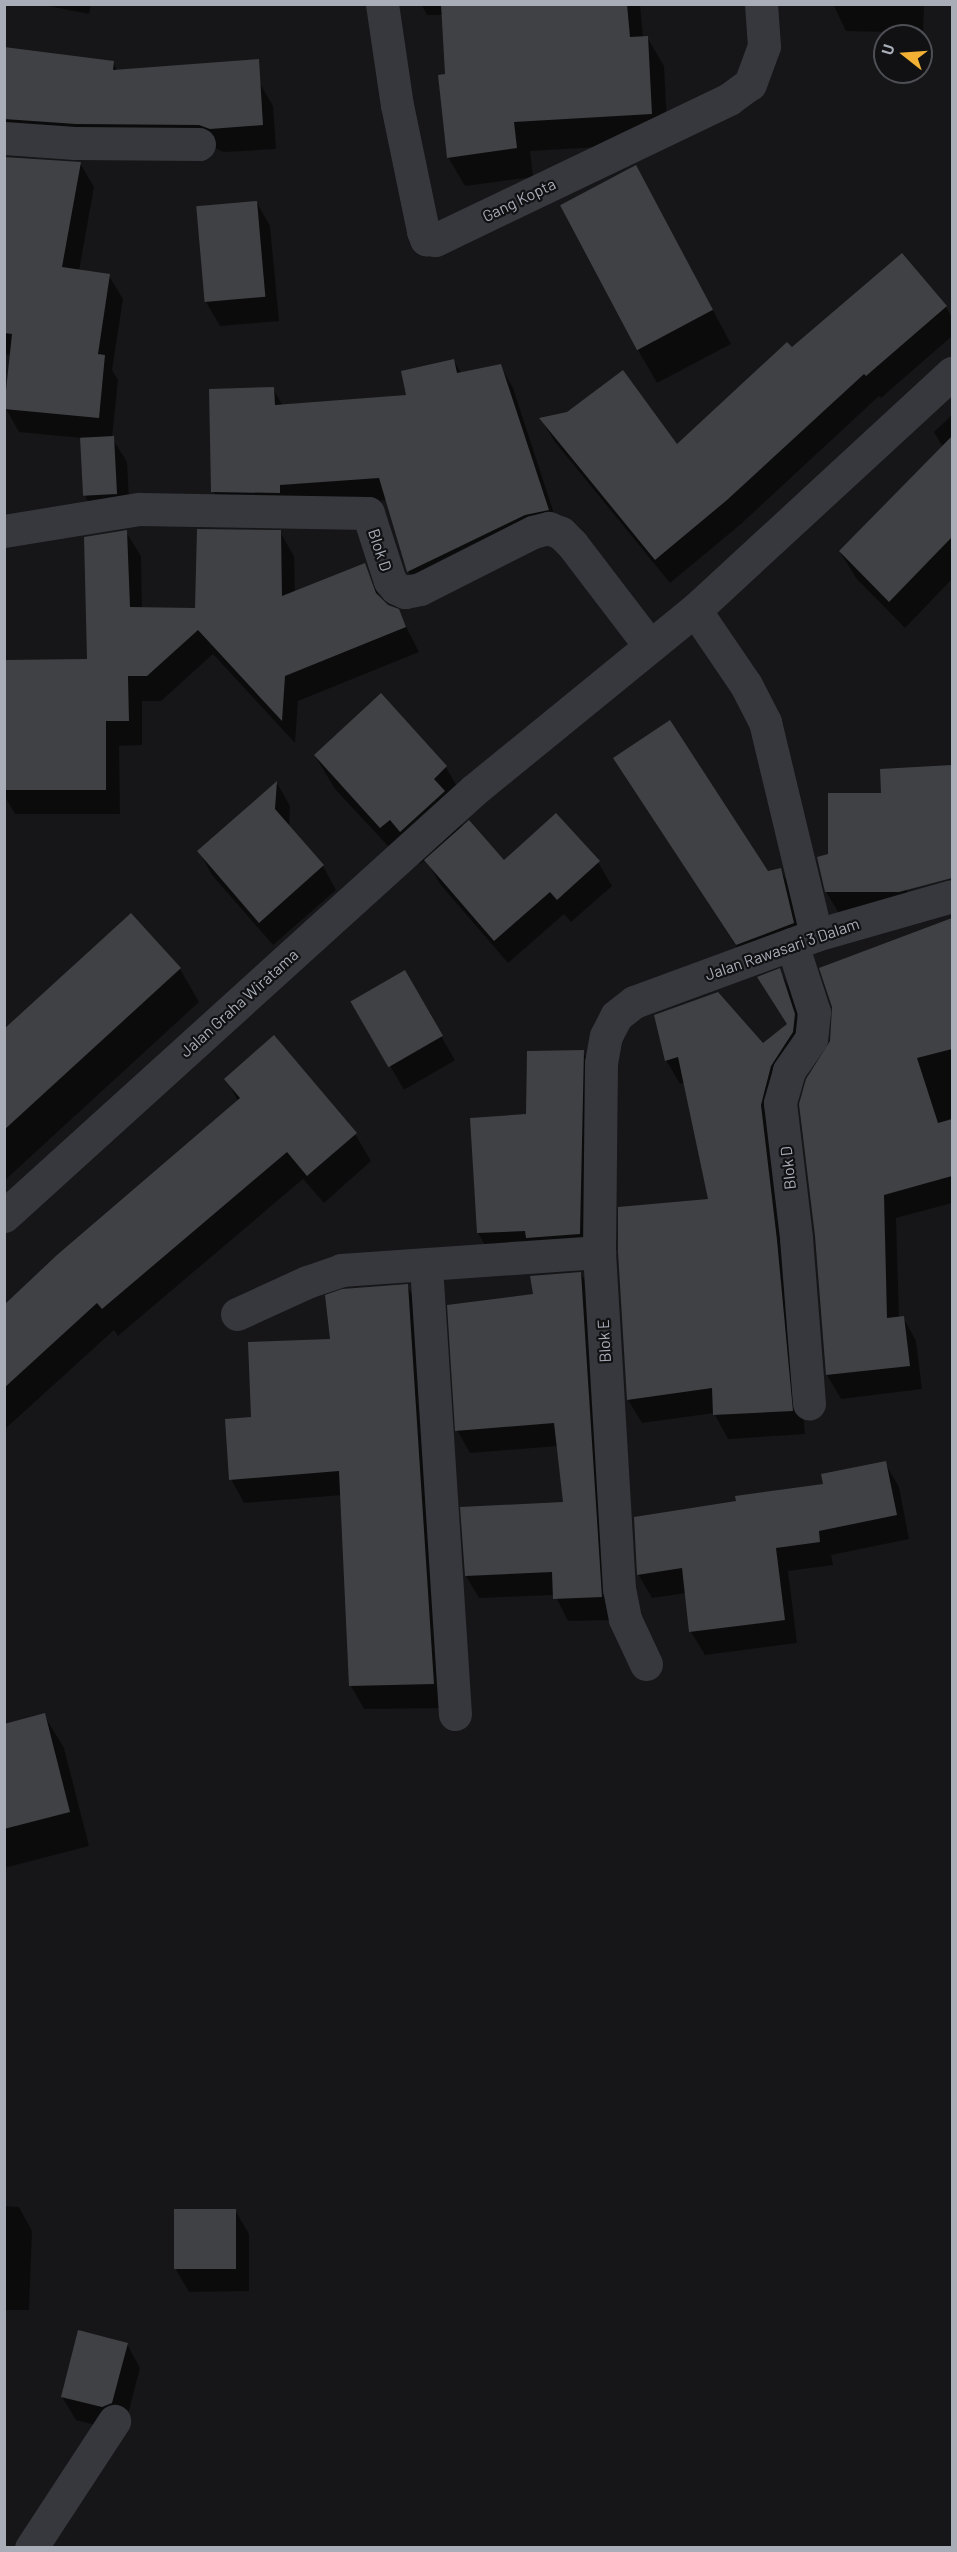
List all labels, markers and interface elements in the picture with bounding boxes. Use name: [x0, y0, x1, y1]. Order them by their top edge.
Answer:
north arrow: [873, 24, 933, 84]
text: U: [877, 42, 898, 57]
street label: Gang Kopta: [479, 174, 559, 226]
street label: Blok D: [364, 526, 396, 574]
street label: Jalan Rawasari 3 Dalam: [702, 914, 862, 984]
street label: Jalan Graha Wiratama: [176, 945, 302, 1061]
street label: Blok D: [776, 1145, 800, 1191]
street label: Blok E: [593, 1319, 615, 1363]

